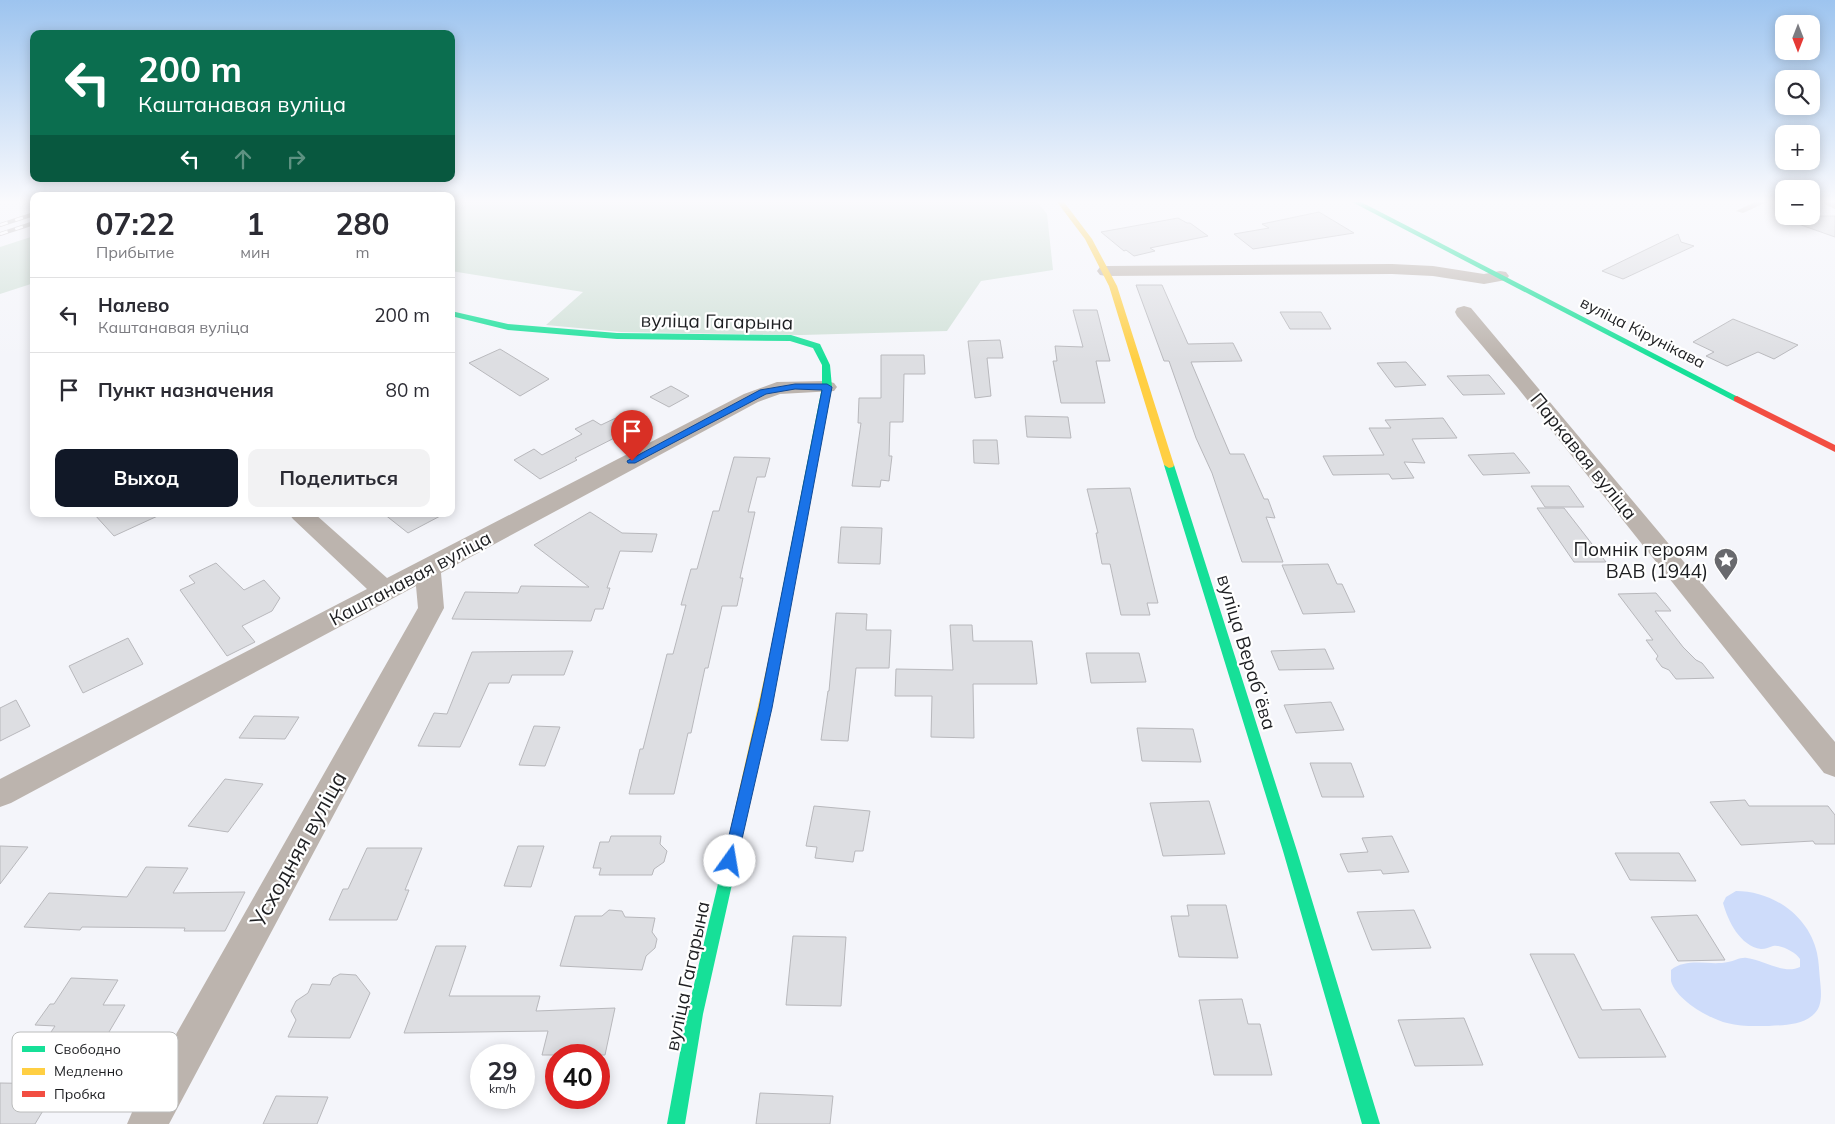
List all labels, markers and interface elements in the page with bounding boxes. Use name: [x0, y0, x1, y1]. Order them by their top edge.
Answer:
north arrow: [1775, 15, 1820, 60]
map controls: [1775, 15, 1820, 225]
text: 200 m: [138, 47, 242, 91]
icon: left: [55, 50, 120, 115]
button: search: [1775, 70, 1820, 115]
text: Каштанавая вуліца: [138, 90, 346, 118]
button: +: [1775, 125, 1820, 170]
icon: left: [176, 145, 204, 173]
icon: ahead: [229, 145, 257, 173]
icon: right: [282, 145, 310, 173]
button: −: [1775, 180, 1820, 225]
text: 07:22: [95, 205, 175, 243]
text: 1: [246, 205, 264, 243]
text: 280: [336, 205, 390, 243]
text: Прибытие: [96, 242, 174, 262]
text: мин: [240, 242, 270, 262]
text: m: [356, 242, 370, 262]
street label: вуліца Кірунікава: [1577, 292, 1709, 372]
text: Налево: [98, 293, 170, 317]
icon: left: [55, 301, 83, 329]
text: 200 m: [374, 303, 430, 327]
street label: вуліца Гагарына: [640, 308, 794, 334]
text: Каштанавая вуліца: [98, 317, 249, 337]
icon: arrive: [55, 376, 83, 404]
text: Пункт назначения: [98, 378, 274, 402]
text: 80 m: [386, 378, 430, 402]
street label: Паркавая вуліца: [1525, 388, 1643, 524]
pin: [611, 410, 653, 461]
icon: arrive: [618, 417, 646, 445]
button: Выход: [55, 449, 238, 507]
button: Поделиться: [248, 449, 430, 507]
street label: Каштанавая вуліца: [325, 525, 495, 631]
place label: Помнік героям ВАВ (1944): [1574, 537, 1708, 583]
place icon: Помнік героям ВАВ (1944): [1713, 547, 1739, 581]
street label: вуліца Верабʼёва: [1212, 572, 1282, 732]
street label: Усходняя вуліца: [243, 766, 352, 933]
position arrow: [703, 834, 755, 886]
street label: вуліца Гагарына: [659, 899, 715, 1053]
legend: [12, 1032, 178, 1112]
text: Свободно: [54, 1040, 121, 1058]
speed limit sign: 40: [545, 1044, 610, 1109]
text: 29: [487, 1055, 518, 1086]
text: Медленно: [54, 1062, 123, 1080]
text: km/h: [489, 1081, 516, 1096]
text: Пробка: [54, 1085, 106, 1103]

